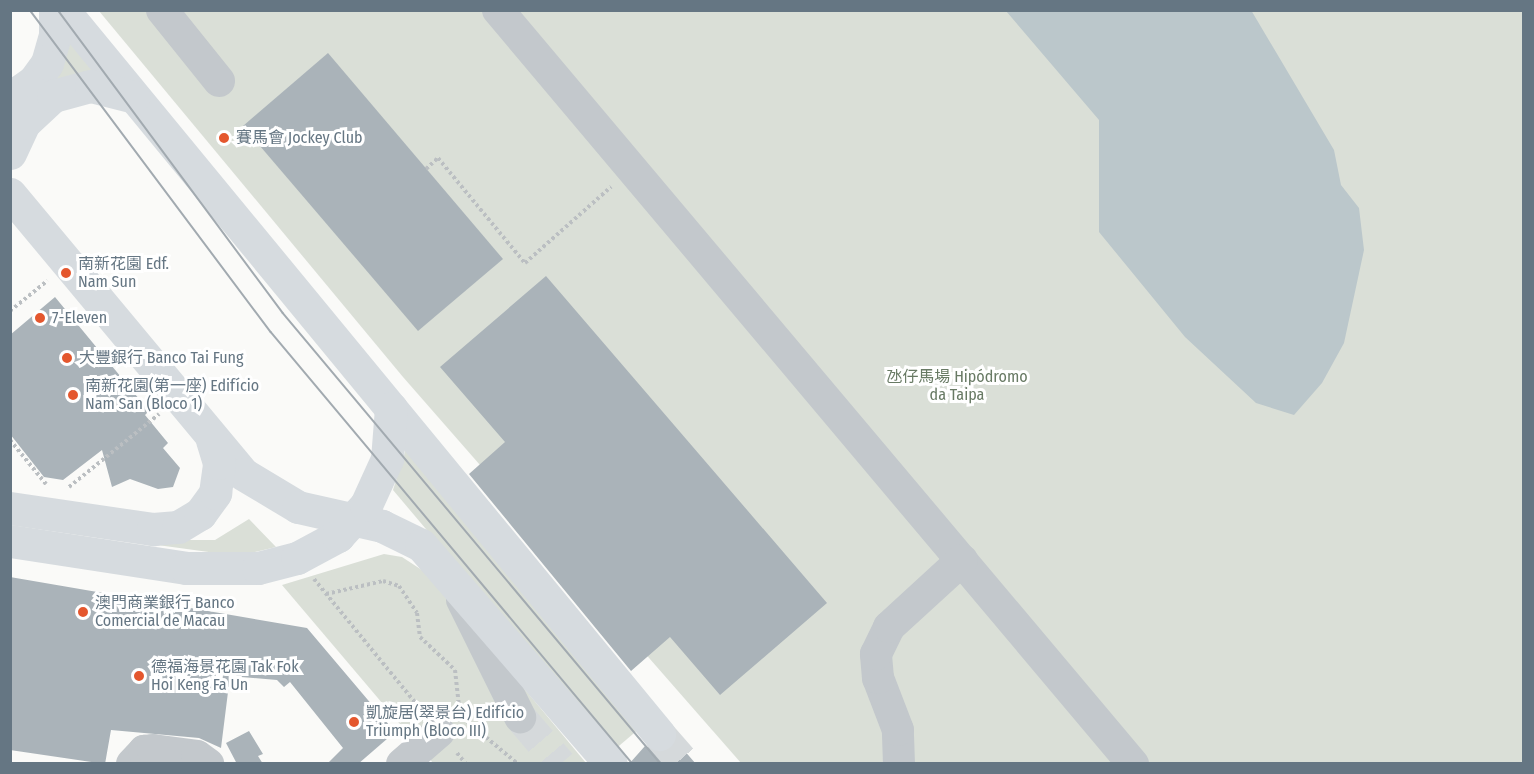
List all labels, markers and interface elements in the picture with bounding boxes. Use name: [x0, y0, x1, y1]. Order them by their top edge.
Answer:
place label: 賽馬會 Jockey Club: [236, 128, 363, 148]
marker: 賽馬會 Jockey Club: [217, 131, 231, 145]
place label: 南新花園 Edf. Nam Sun: [78, 254, 169, 292]
marker: 南新花園 Edf. Nam Sun: [59, 266, 73, 280]
place label: 7-Eleven: [52, 308, 107, 328]
marker: 7-Eleven: [33, 311, 47, 325]
place label: 大豐銀行 Banco Tai Fung: [79, 348, 243, 368]
marker: 大豐銀行 Banco Tai Fung: [60, 351, 74, 365]
park label: 氹仔馬場 Hipódromo da Taipa: [886, 367, 1028, 405]
place label: 南新花園(第一座) Edifício Nam San (Bloco 1): [85, 376, 259, 414]
marker: 南新花園(第一座) Edifício Nam San (Bloco 1): [66, 388, 80, 402]
place label: 澳門商業銀行 Banco Comercial de Macau: [95, 593, 235, 631]
marker: 澳門商業銀行 Banco Comercial de Macau: [76, 605, 90, 619]
place label: 德福海景花園 Tak Fok Hoi Keng Fa Un: [151, 657, 299, 695]
marker: 德福海景花園 Tak Fok Hoi Keng Fa Un: [132, 669, 146, 683]
place label: 凱旋居(翠景台) Edifício Triumph (Bloco III): [366, 703, 524, 741]
marker: 凱旋居(翠景台) Edifício Triumph (Bloco III): [347, 715, 361, 729]

